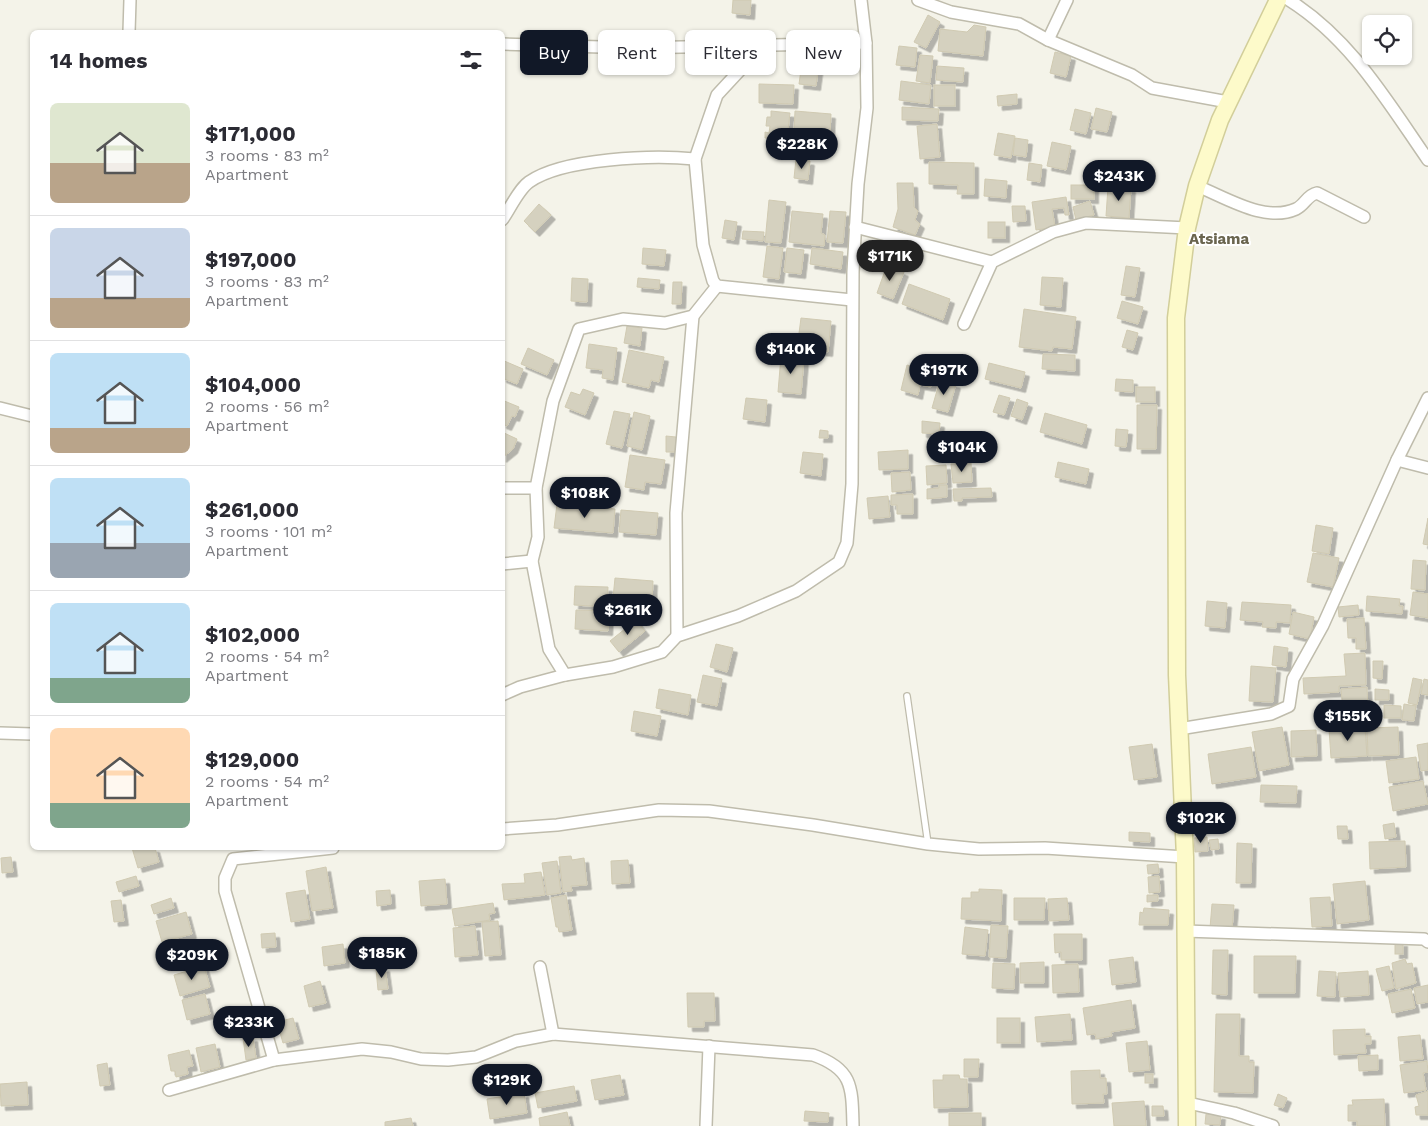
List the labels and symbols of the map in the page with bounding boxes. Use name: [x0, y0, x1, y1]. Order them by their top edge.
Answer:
pin: $228K: [767, 128, 837, 170]
pin: $243K: [1084, 160, 1154, 202]
district label: Atsiama: [1189, 230, 1249, 248]
pin: $171K: [855, 240, 925, 282]
pin: $140K: [756, 332, 826, 375]
pin: $197K: [909, 354, 979, 396]
pin: $104K: [927, 430, 997, 473]
pin: $108K: [550, 476, 620, 519]
pin: $261K: [593, 594, 663, 636]
pin: $155K: [1313, 700, 1383, 742]
pin: $102K: [1166, 802, 1236, 844]
pin: $185K: [347, 936, 417, 979]
pin: $209K: [157, 938, 227, 981]
pin: $233K: [214, 1006, 284, 1048]
pin: $129K: [472, 1064, 542, 1106]

